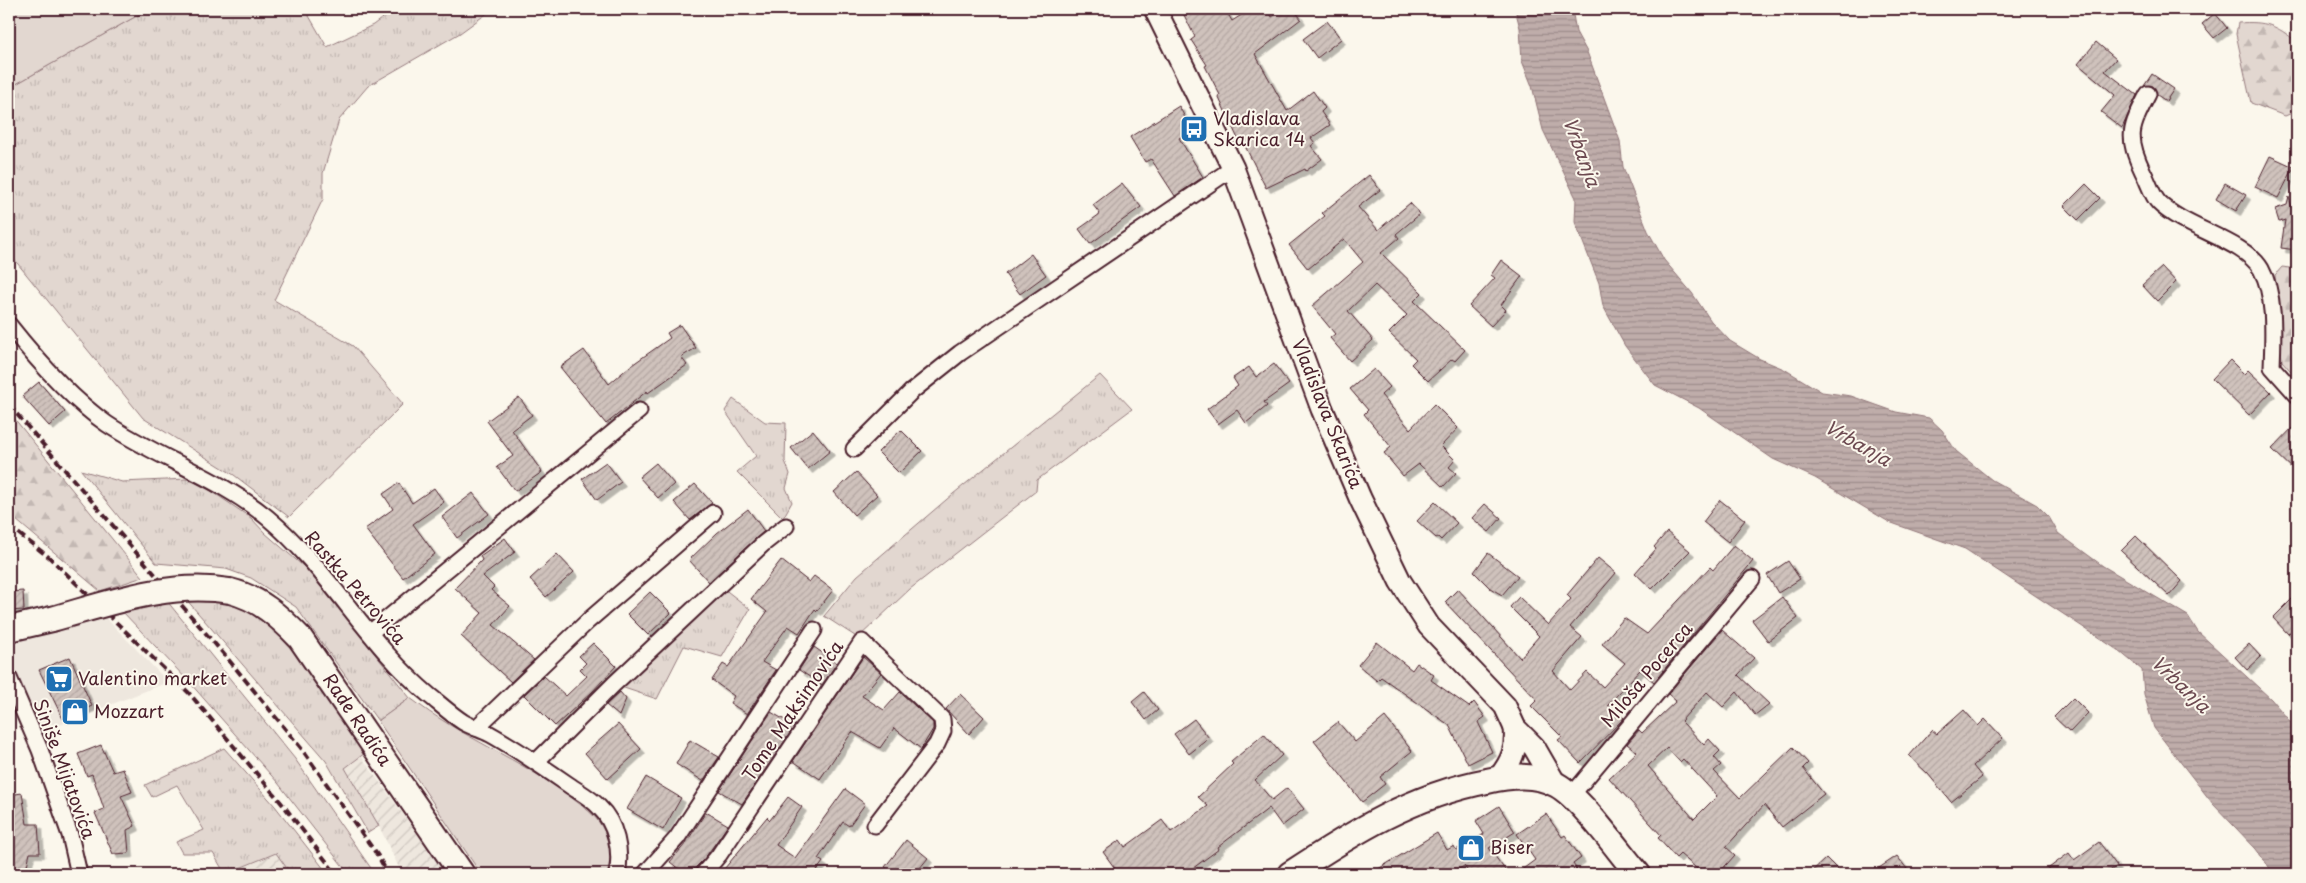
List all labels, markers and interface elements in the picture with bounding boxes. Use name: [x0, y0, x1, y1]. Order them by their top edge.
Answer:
place label: Vladislava Skarica 14: [1213, 104, 1305, 152]
water label: Vrbanja: [1557, 113, 1609, 192]
bus stop icon: Vladislava Skarica 14: [1179, 114, 1209, 144]
street label: Vladislava Skarića: [1286, 334, 1371, 493]
water label: Vrbanja: [1820, 412, 1898, 473]
street label: Rastka Petrovića: [299, 524, 414, 650]
street label: Miloša Pocerca: [1594, 615, 1699, 733]
street label: Tome Maksimovića: [735, 634, 849, 786]
water label: Vrbanja: [2146, 648, 2218, 719]
supermarket icon: Valentino market: [44, 664, 74, 694]
place label: Valentino market: [78, 664, 227, 691]
street label: Rade Radića: [317, 667, 400, 772]
street label: Siniše Mijatovića: [27, 695, 104, 843]
shop icon: Mozzart: [60, 697, 90, 727]
place label: Mozzart: [94, 697, 164, 724]
shop icon: Biser: [1456, 833, 1486, 863]
place label: Biser: [1490, 833, 1534, 860]

